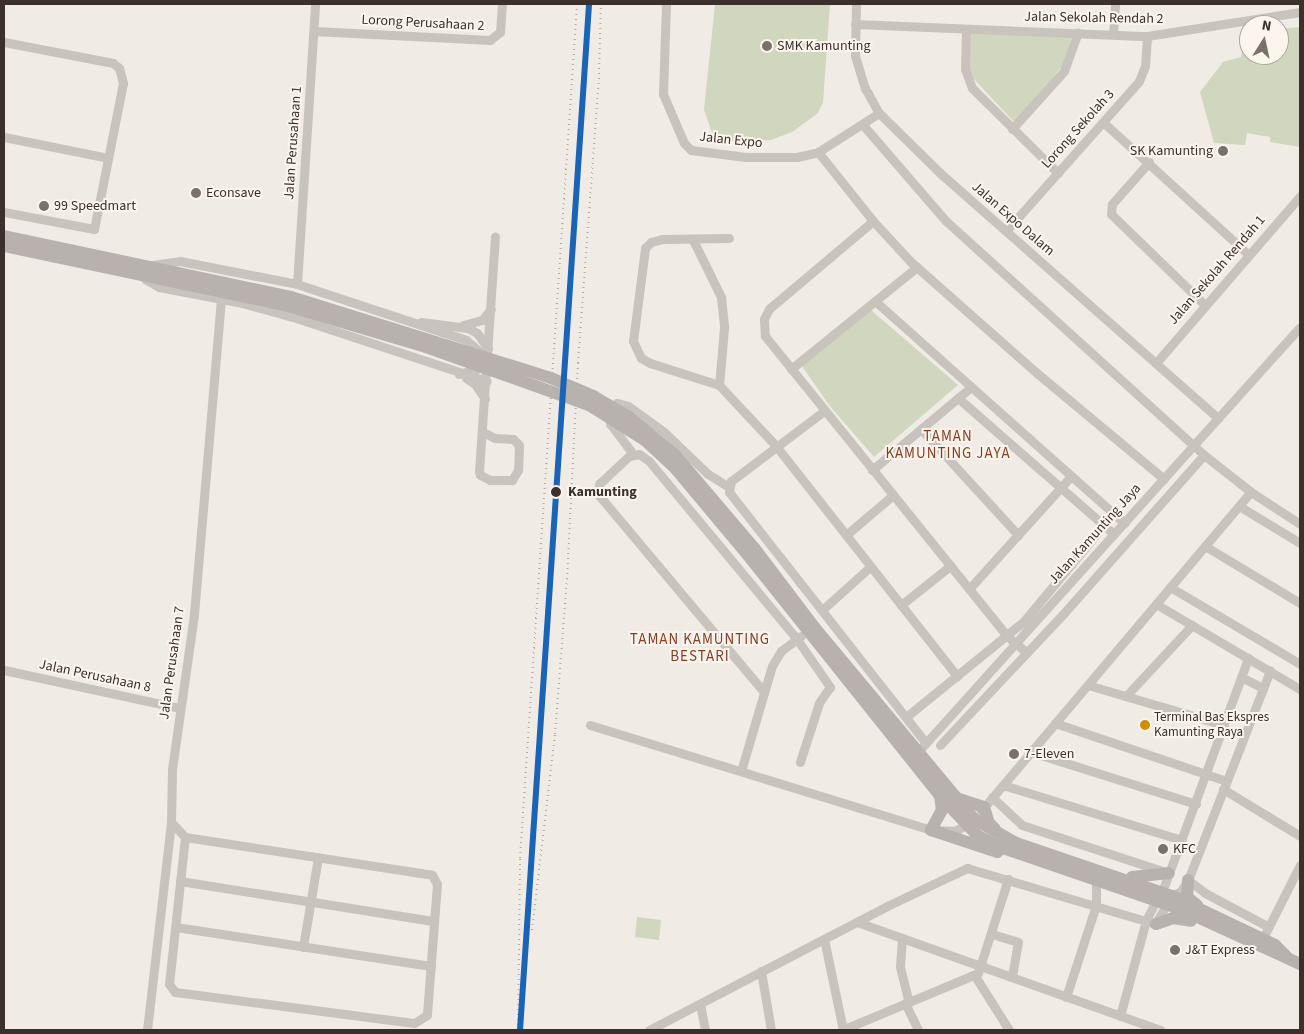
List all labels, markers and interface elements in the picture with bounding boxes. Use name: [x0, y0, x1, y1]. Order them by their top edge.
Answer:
street label: Jalan Sekolah Rendah 2: [1024, 8, 1164, 28]
street label: Lorong Perusahaan 2: [361, 11, 485, 35]
north arrow: [1239, 15, 1289, 65]
text: N: [1260, 16, 1273, 37]
place label: SMK Kamunting: [777, 38, 870, 54]
marker: SMK Kamunting: [761, 40, 773, 52]
street label: Jalan Perusahaan 1: [281, 86, 305, 200]
street label: Lorong Sekolah 3: [1038, 86, 1118, 172]
street label: Jalan Expo: [699, 128, 763, 152]
place label: SK Kamunting: [1130, 143, 1213, 159]
marker: SK Kamunting: [1217, 145, 1229, 157]
street label: Jalan Expo Dalam: [968, 179, 1058, 259]
place label: Econsave: [206, 185, 261, 201]
marker: Econsave: [190, 187, 202, 199]
place label: 99 Speedmart: [54, 198, 136, 214]
marker: 99 Speedmart: [38, 200, 50, 212]
street label: Jalan Sekolah Rendah 1: [1165, 212, 1269, 328]
district label: TAMAN KAMUNTING JAYA: [884, 427, 1012, 462]
street label: Jalan Kamunting Jaya: [1045, 480, 1145, 588]
marker: Kamunting: [548, 484, 564, 500]
place label: Kamunting: [568, 484, 637, 500]
street label: Jalan Perusahaan 7: [156, 605, 188, 721]
district label: TAMAN KAMUNTING BESTARI: [628, 630, 772, 665]
street label: Jalan Perusahaan 8: [38, 656, 152, 696]
place label: Terminal Bas Ekspres Kamunting Raya: [1154, 710, 1269, 741]
marker: Terminal Bas Ekspres Kamunting Raya: [1140, 720, 1150, 730]
place label: 7-Eleven: [1024, 746, 1074, 762]
marker: 7-Eleven: [1008, 748, 1020, 760]
place label: KFC: [1173, 841, 1196, 857]
marker: KFC: [1157, 843, 1169, 855]
place label: J&T Express: [1185, 942, 1255, 958]
marker: J&T Express: [1169, 944, 1181, 956]

